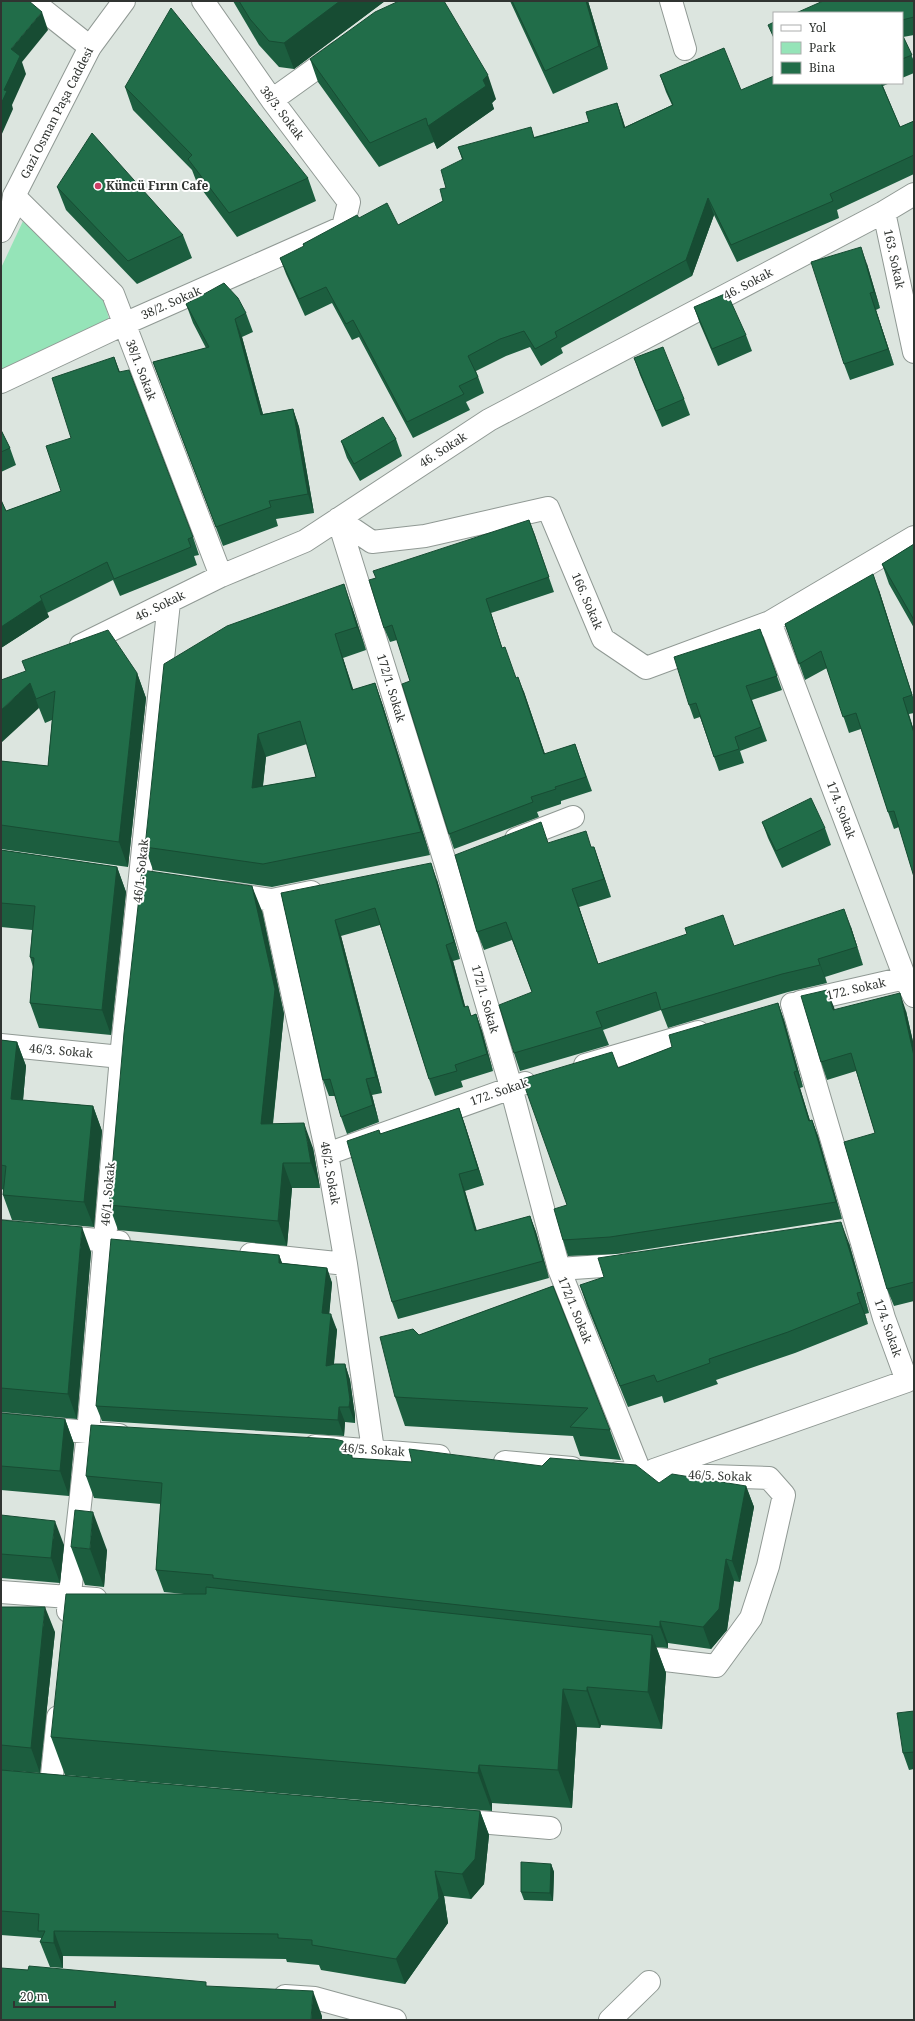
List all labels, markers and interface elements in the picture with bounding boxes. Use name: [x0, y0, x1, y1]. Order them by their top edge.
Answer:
legend: [773, 12, 903, 84]
text: Yol: [808, 19, 827, 36]
text: Park: [809, 39, 837, 56]
street label: Gazi Osman Paşa Caddesi: [16, 44, 97, 181]
text: Bina: [809, 59, 835, 76]
street label: 38/3. Sokak: [256, 82, 309, 144]
place label: Küncü Fırın Cafe: [106, 177, 208, 194]
marker: Küncü Fırın Cafe: [93, 181, 103, 191]
street label: 163. Sokak: [880, 228, 909, 291]
street label: 46. Sokak: [720, 263, 776, 304]
street label: 38/2. Sokak: [138, 281, 204, 323]
street label: 38/1. Sokak: [122, 337, 161, 404]
street label: 46. Sokak: [416, 427, 471, 471]
street label: 166. Sokak: [568, 570, 607, 633]
street label: 46. Sokak: [132, 586, 189, 625]
street label: 172/1. Sokak: [373, 652, 410, 725]
street label: 174. Sokak: [823, 779, 861, 842]
street label: 46/1. Sokak: [129, 837, 152, 904]
street label: 172/1. Sokak: [468, 963, 504, 1036]
street label: 172. Sokak: [825, 973, 888, 1004]
street label: 46/3. Sokak: [28, 1039, 95, 1062]
street label: 172. Sokak: [467, 1073, 531, 1109]
street label: 46/2. Sokak: [317, 1140, 345, 1207]
street label: 46/1. Sokak: [96, 1160, 119, 1227]
street label: 172/1. Sokak: [554, 1274, 597, 1347]
street label: 174. Sokak: [871, 1296, 907, 1360]
street label: 46/5. Sokak: [341, 1439, 406, 1460]
street label: 46/5. Sokak: [688, 1466, 753, 1485]
scale bar: [14, 1983, 115, 2009]
text: 20 m: [20, 1988, 48, 2005]

